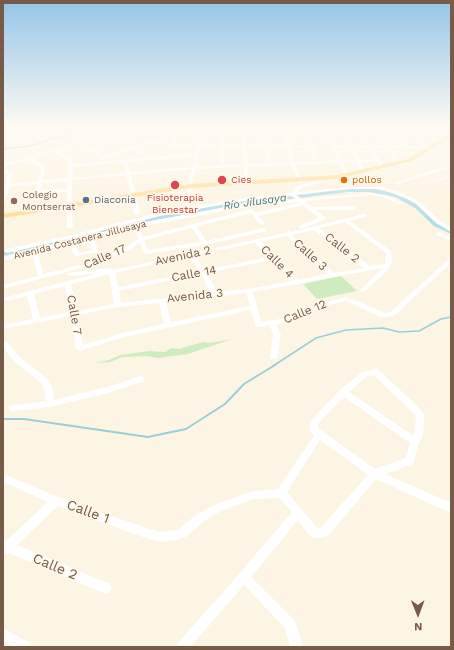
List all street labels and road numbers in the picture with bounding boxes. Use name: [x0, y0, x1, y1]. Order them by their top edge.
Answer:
street label: Avenida Costanera Jillusaya: [12, 218, 148, 262]
street label: Calle 2: [322, 230, 362, 266]
street label: Calle 3: [290, 236, 330, 274]
street label: Calle 17: [82, 242, 128, 272]
street label: Avenida 2: [154, 243, 212, 269]
street label: Calle 4: [258, 243, 296, 281]
street label: Calle 14: [170, 263, 218, 285]
street label: Avenida 3: [166, 286, 224, 306]
street label: Calle 7: [63, 294, 85, 336]
street label: Calle 12: [281, 297, 329, 327]
street label: Calle 1: [64, 497, 112, 527]
street label: Calle 2: [30, 550, 80, 584]

